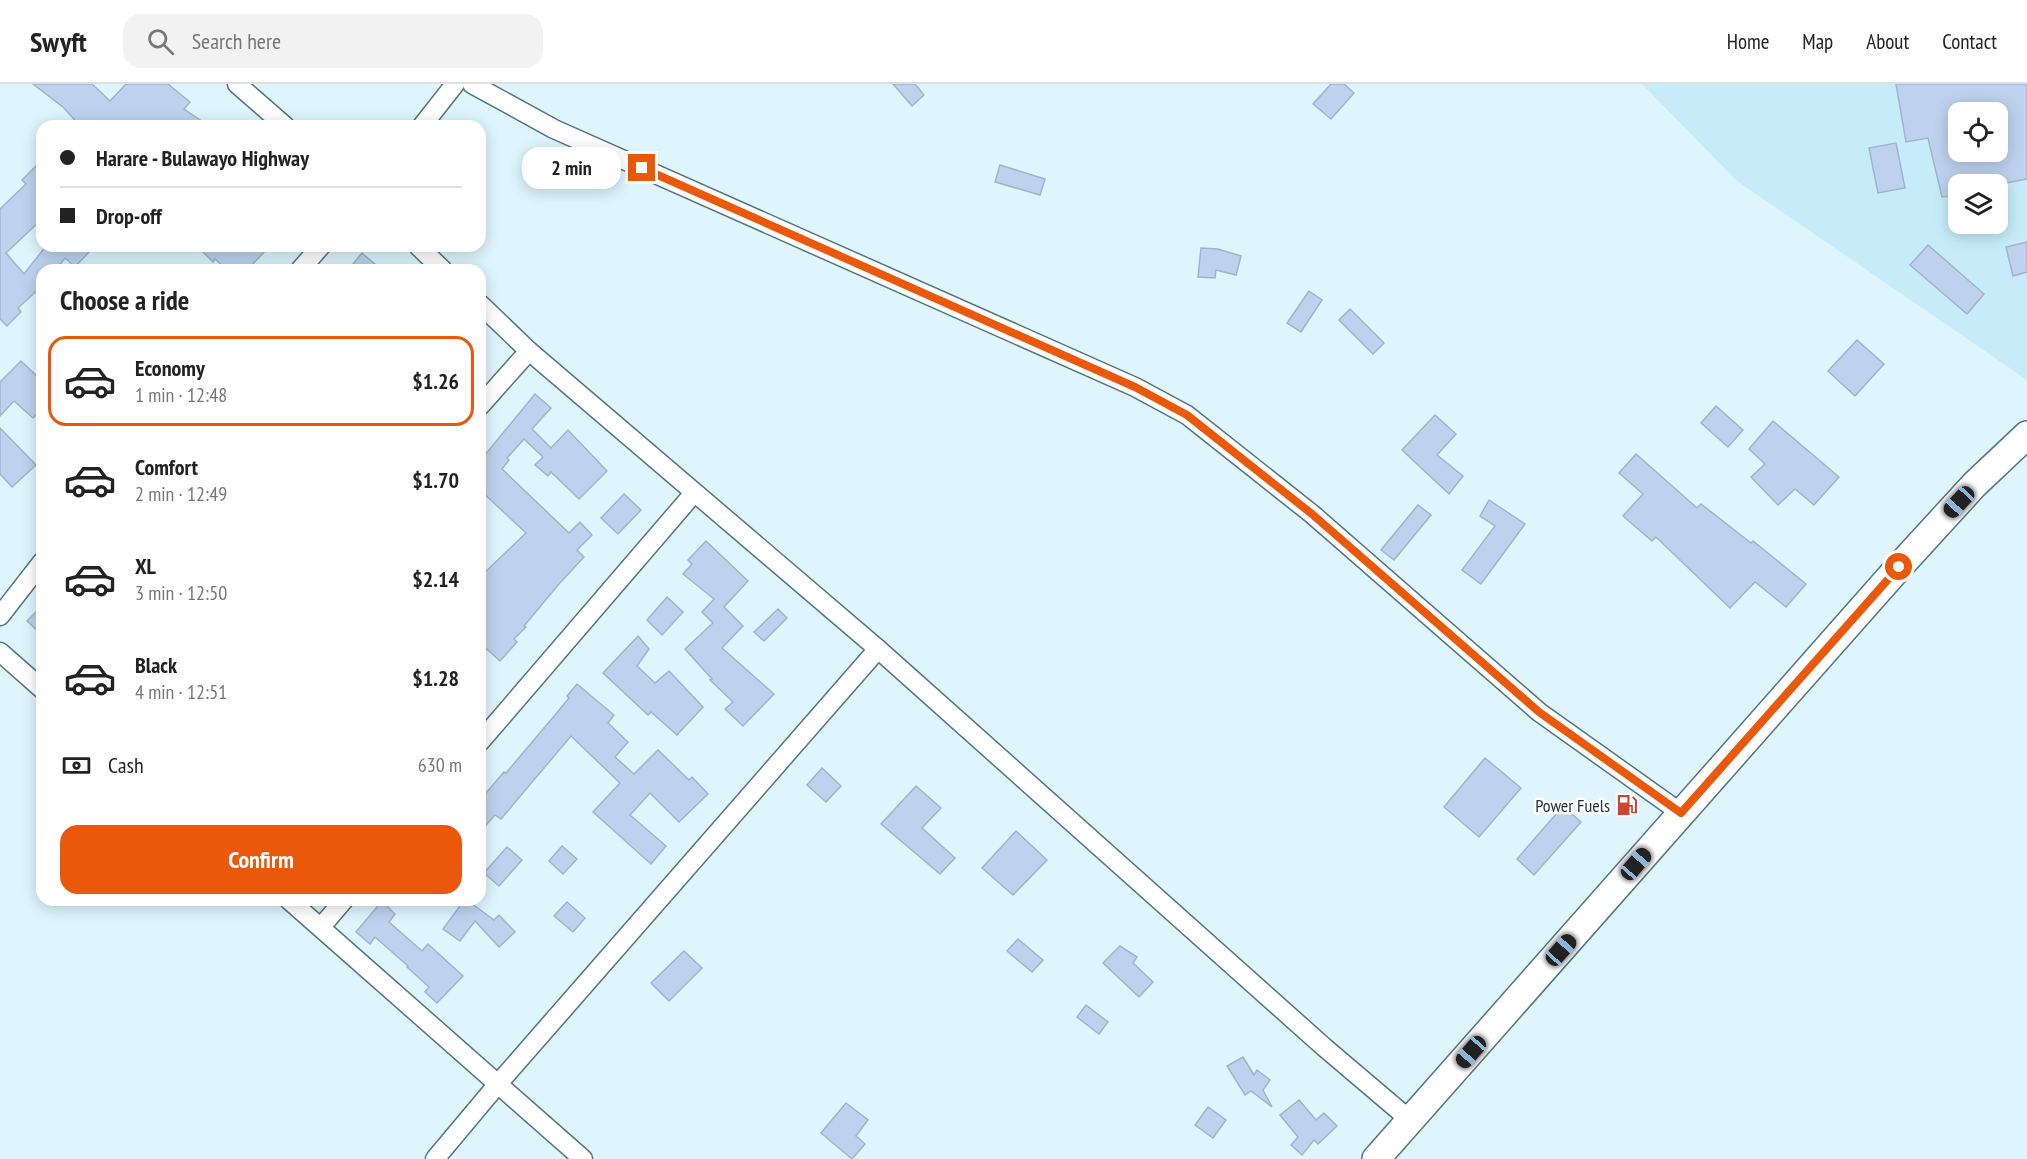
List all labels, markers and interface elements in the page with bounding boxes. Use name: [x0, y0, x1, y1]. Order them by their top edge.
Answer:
search box: [123, 14, 543, 68]
text: Swyft: [30, 23, 87, 60]
icon: search: [144, 25, 177, 58]
text: Search here: [192, 27, 281, 55]
text: Home: [1727, 28, 1769, 55]
text: Map: [1802, 28, 1833, 55]
text: About: [1866, 28, 1909, 55]
text: Contact: [1942, 28, 1997, 55]
map controls: [1948, 102, 2008, 234]
button: locate: [1948, 102, 2008, 162]
text: Harare - Bulawayo Highway: [96, 144, 309, 172]
callout: 2 min: [522, 147, 621, 189]
route end: [628, 154, 655, 181]
text: 2 min: [551, 155, 592, 181]
button: layers: [1948, 174, 2008, 234]
text: Drop-off: [96, 202, 162, 230]
text: Choose a ride: [60, 283, 189, 317]
icon: car: [63, 354, 117, 408]
text: Economy: [135, 354, 205, 382]
text: $1.26: [412, 367, 459, 395]
text: 1 min · 12:48: [135, 382, 227, 408]
icon: car: [63, 453, 117, 507]
text: Comfort: [135, 453, 198, 481]
text: $1.70: [412, 466, 459, 494]
text: 2 min · 12:49: [135, 481, 227, 507]
car: [1940, 483, 1978, 521]
icon: car: [63, 552, 117, 606]
text: XL: [135, 552, 156, 580]
route start: [1885, 553, 1912, 580]
text: $2.14: [412, 565, 459, 593]
text: 3 min · 12:50: [135, 580, 227, 606]
icon: car: [63, 651, 117, 705]
text: Black: [135, 651, 177, 679]
text: $1.28: [412, 664, 459, 692]
text: 4 min · 12:51: [135, 679, 227, 705]
icon: cash: [60, 749, 93, 782]
text: Cash: [108, 751, 144, 779]
text: 630 m: [418, 752, 462, 778]
fuel station icon: Power Fuels: [1615, 793, 1639, 817]
place label: Power Fuels: [1535, 794, 1610, 817]
button: Confirm: [60, 825, 462, 894]
car: [1617, 845, 1655, 883]
car: [1542, 931, 1580, 969]
car: [1452, 1033, 1490, 1071]

